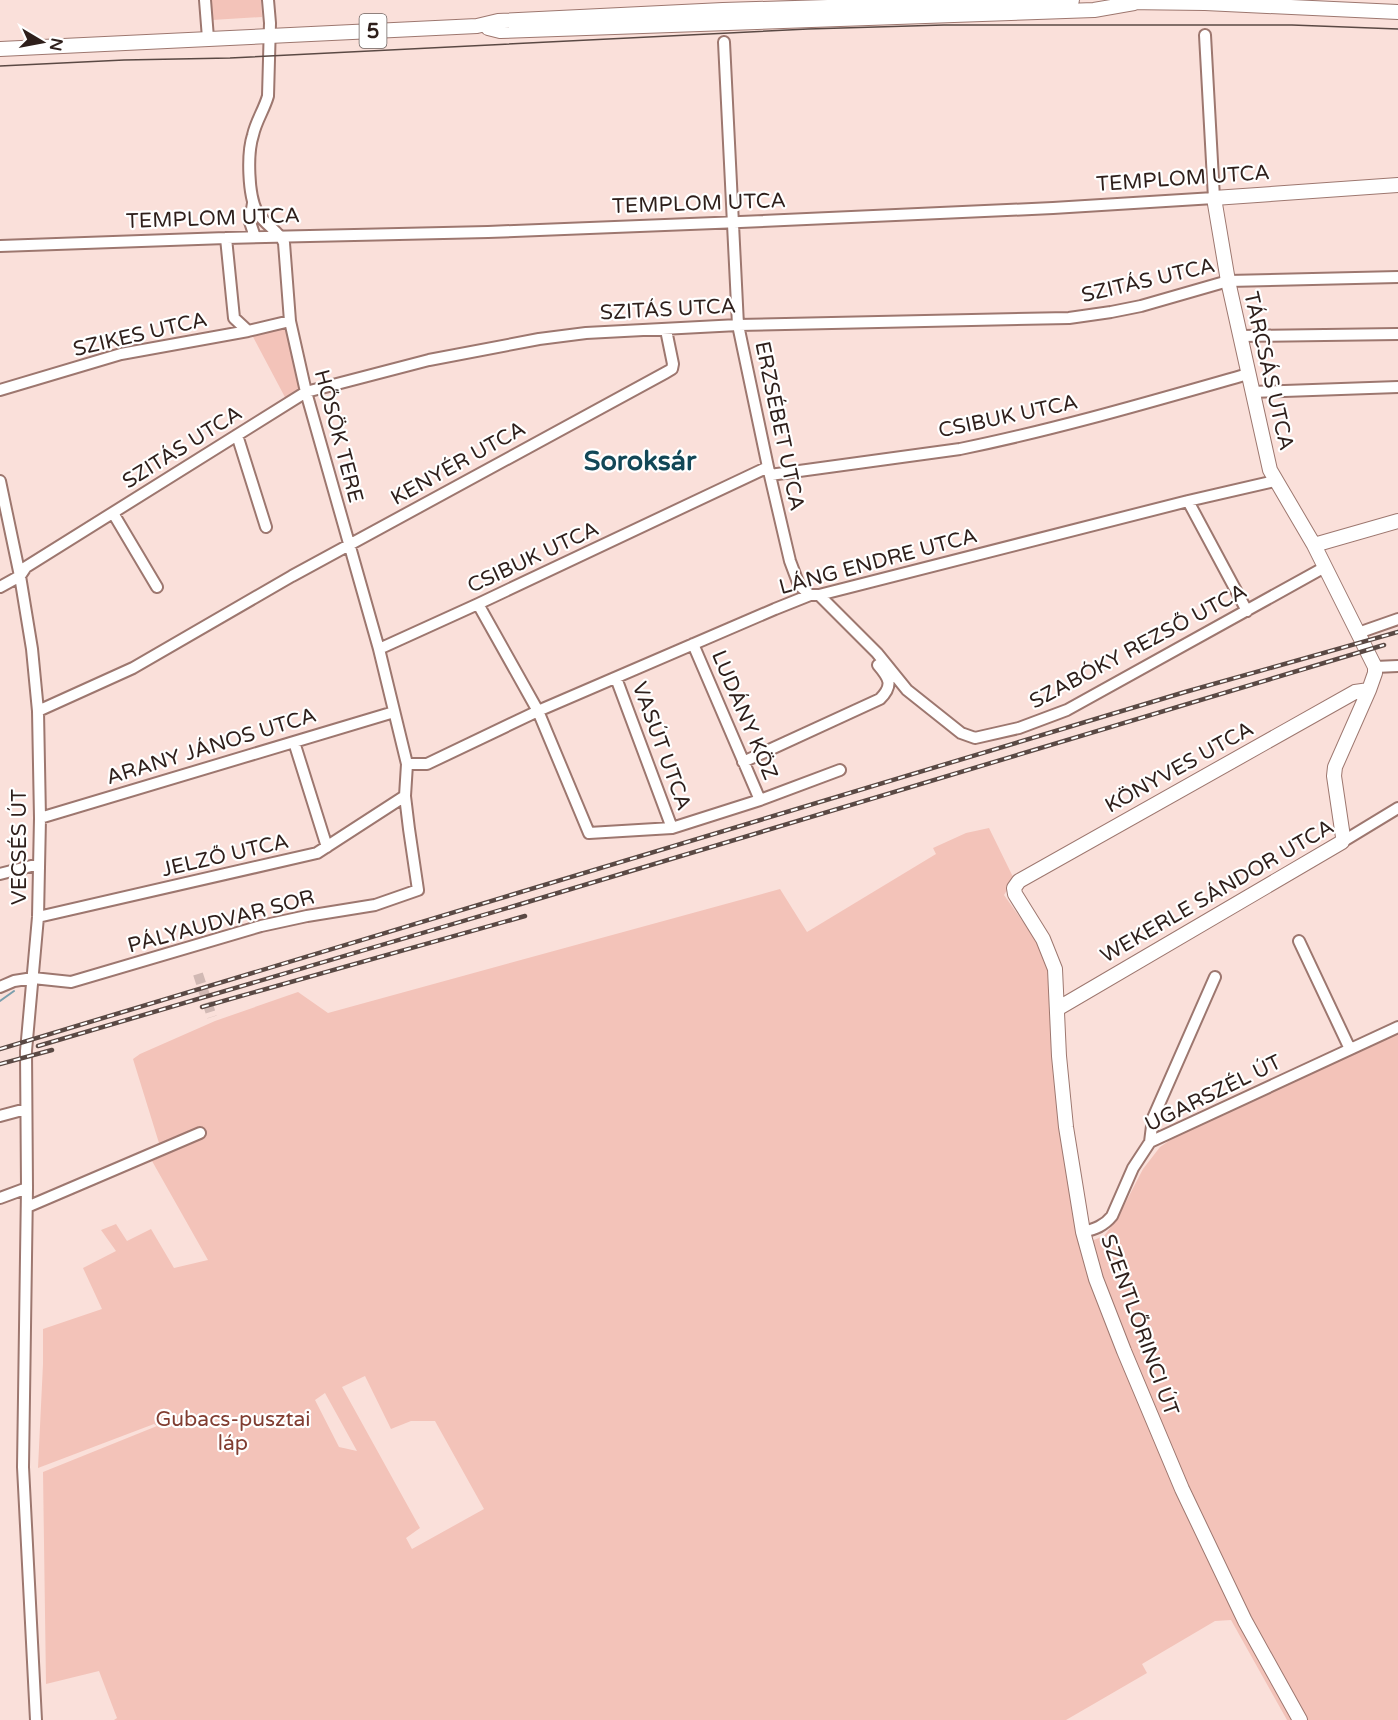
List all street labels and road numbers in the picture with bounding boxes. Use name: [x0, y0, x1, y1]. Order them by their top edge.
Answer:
road number: 5: [360, 14, 386, 48]
street label: TEMPLOM UTCA: [1095, 160, 1271, 197]
street label: TEMPLOM UTCA: [612, 188, 786, 219]
street label: TEMPLOM UTCA: [126, 203, 300, 234]
street label: SZITÁS UTCA: [1079, 253, 1217, 308]
street label: TÁRCSÁS UTCA: [1238, 289, 1299, 453]
street label: SZITÁS UTCA: [599, 293, 737, 326]
street label: SZIKES UTCA: [71, 307, 210, 362]
street label: ERZSÉBET UTCA: [749, 339, 810, 513]
street label: HŐSÖK TERE: [309, 367, 368, 506]
street label: CSIBUK UTCA: [936, 390, 1080, 443]
street label: SZITÁS UTCA: [118, 401, 247, 494]
street label: KENYÉR UTCA: [387, 416, 530, 511]
street label: CSIBUK UTCA: [464, 516, 603, 599]
street label: LÁNG ENDRE UTCA: [776, 523, 980, 600]
street label: SZABÓKY REZSŐ UTCA: [1025, 579, 1251, 714]
street label: LUDÁNY KÖZ: [706, 647, 783, 784]
street label: VASÚT UTCA: [627, 679, 696, 814]
street label: ARANY JÁNOS UTCA: [103, 703, 319, 790]
street label: KÖNYVES UTCA: [1101, 716, 1258, 819]
street label: VECSÉS ÚT: [7, 789, 32, 905]
street label: WEKERLE SÁNDOR UTCA: [1096, 814, 1338, 969]
street label: JELZŐ UTCA: [159, 829, 291, 882]
street label: PÁLYAUDVAR SOR: [125, 884, 317, 958]
street label: UGARSZÉL ÚT: [1141, 1050, 1286, 1137]
street label: SZENTLŐRINCI ÚT: [1095, 1231, 1184, 1419]

